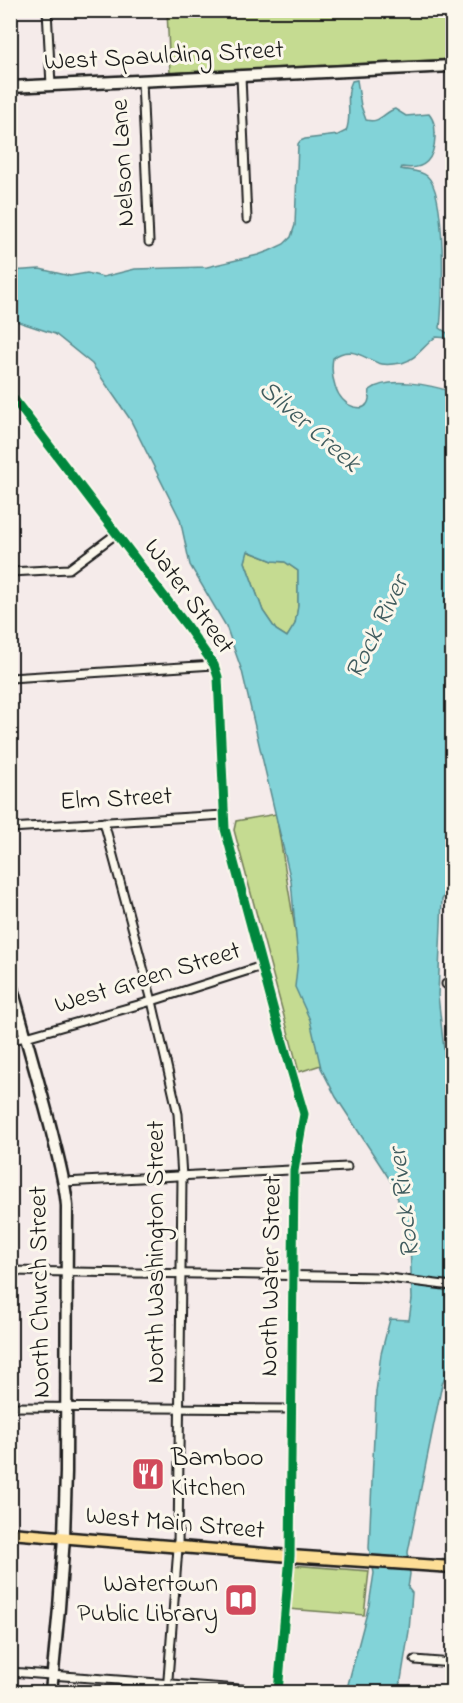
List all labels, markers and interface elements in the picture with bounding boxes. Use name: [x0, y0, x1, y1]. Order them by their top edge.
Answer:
street label: West Spaulding Street: [43, 32, 285, 82]
street label: Nelson Lane: [102, 98, 146, 228]
water label: Silver Creek: [249, 371, 370, 483]
street label: Water Street: [133, 531, 243, 663]
water label: Rock River: [336, 566, 421, 686]
street label: Elm Street: [59, 778, 173, 822]
street label: West Green Street: [50, 933, 246, 1025]
street label: North Washington Street: [138, 1120, 176, 1383]
water label: Rock River: [378, 1142, 431, 1260]
street label: North Water Street: [251, 1175, 293, 1377]
street label: North Church Street: [20, 1185, 62, 1398]
place label: Bamboo Kitchen: [170, 1440, 263, 1508]
restaurant icon: Bamboo Kitchen: [130, 1456, 166, 1492]
street label: West Main Street: [84, 1497, 266, 1551]
place label: Watertown Public Library: [77, 1566, 218, 1634]
library icon: Watertown Public Library: [223, 1582, 259, 1618]

